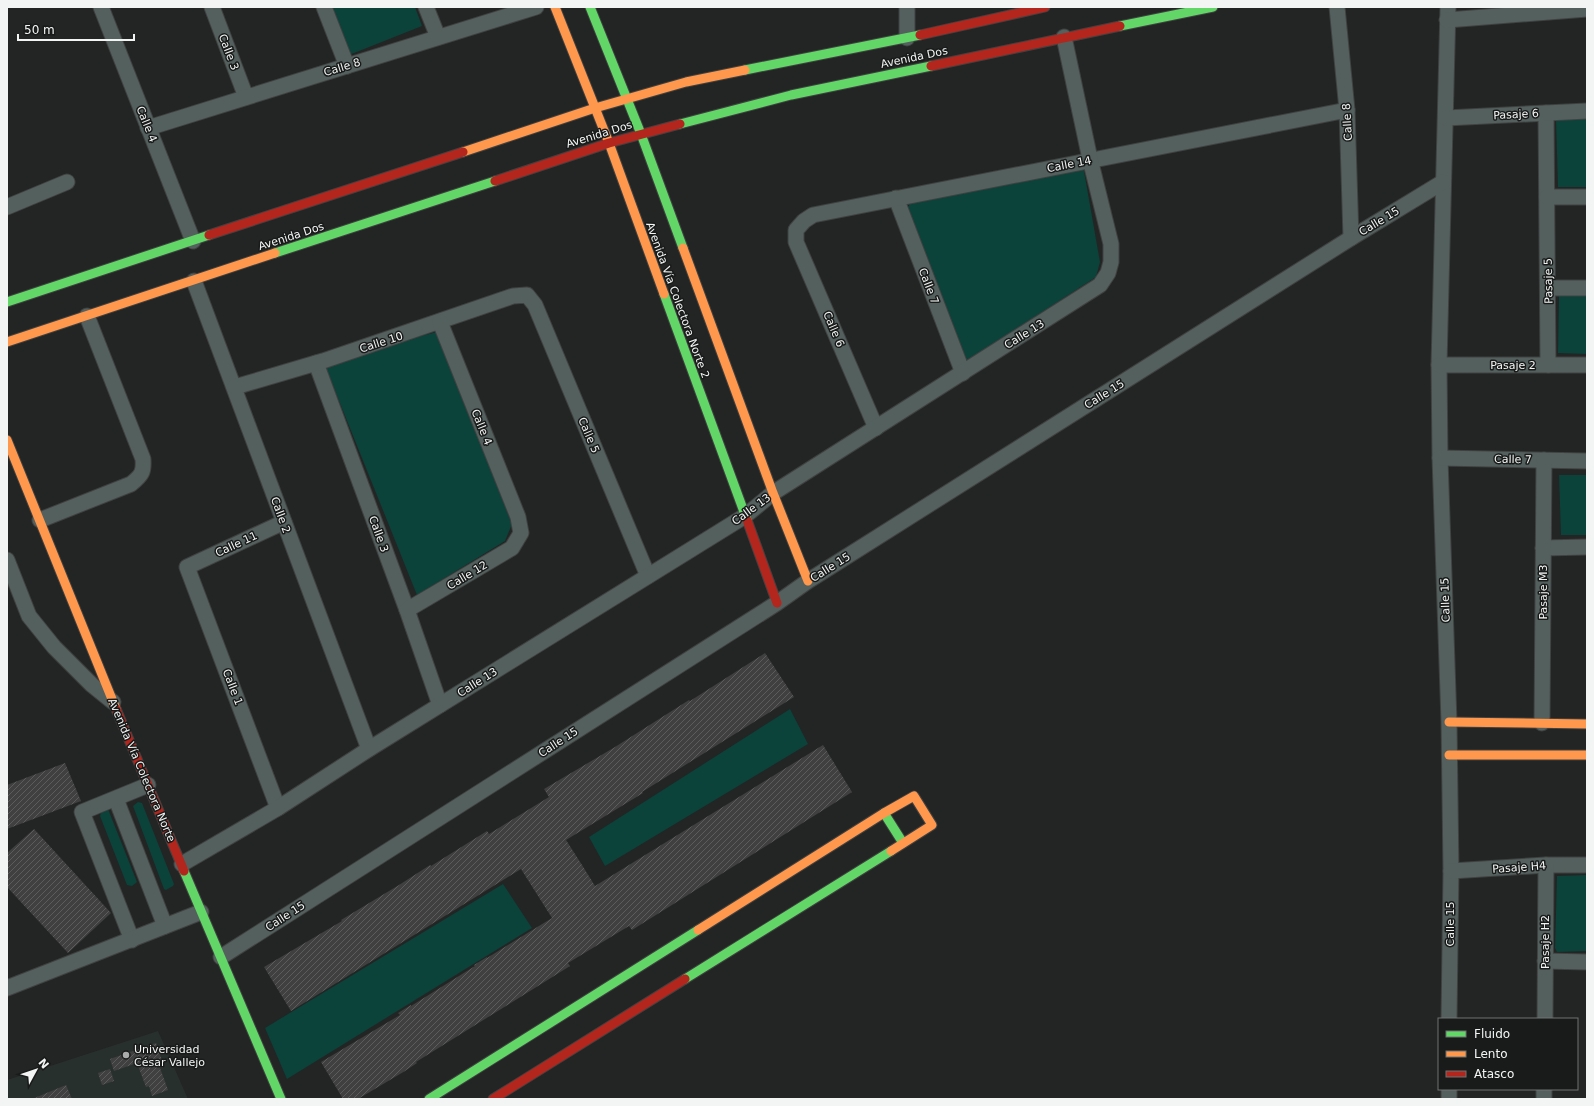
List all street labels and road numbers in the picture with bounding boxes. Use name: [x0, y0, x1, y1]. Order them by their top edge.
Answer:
street label: Calle 3: [216, 32, 241, 72]
street label: Avenida Dos: [879, 44, 949, 71]
street label: Calle 8: [322, 56, 362, 79]
street label: Calle 8: [1340, 103, 1355, 141]
street label: Calle 4: [133, 104, 160, 144]
street label: Pasaje 6: [1493, 107, 1539, 122]
street label: Avenida Dos: [565, 118, 634, 151]
street label: Calle 14: [1046, 154, 1092, 175]
street label: Calle 15: [1357, 204, 1402, 239]
street label: Avenida Dos: [257, 220, 326, 253]
street label: Avenida Vía Colectora Norte 2: [643, 220, 712, 380]
street label: Pasaje 5: [1542, 258, 1555, 304]
street label: Calle 7: [916, 266, 941, 306]
street label: Calle 6: [820, 309, 847, 349]
street label: Calle 13: [1002, 317, 1047, 352]
street label: Calle 10: [358, 329, 404, 356]
street label: Pasaje 2: [1490, 359, 1536, 372]
street label: Calle 15: [1082, 377, 1127, 412]
street label: Calle 4: [468, 407, 495, 447]
street label: Calle 5: [575, 415, 602, 455]
street label: Calle 7: [1494, 453, 1532, 466]
street label: Calle 13: [729, 491, 773, 528]
street label: Calle 2: [268, 495, 293, 535]
street label: Calle 3: [366, 514, 391, 554]
street label: Calle 11: [213, 529, 259, 560]
street label: Calle 15: [808, 550, 853, 585]
street label: Calle 12: [445, 558, 490, 593]
street label: Pasaje M3: [1537, 564, 1550, 620]
street label: Calle 15: [1438, 577, 1453, 623]
street label: Calle 13: [455, 665, 500, 700]
street label: Calle 1: [220, 667, 245, 707]
street label: Avenida Vía Colectora Norte: [105, 696, 178, 844]
street label: Calle 15: [536, 725, 581, 760]
street label: Pasaje H4: [1492, 859, 1546, 876]
street label: Calle 15: [263, 899, 308, 934]
street label: Calle 15: [1444, 902, 1457, 946]
street label: Pasaje H2: [1539, 915, 1552, 969]

